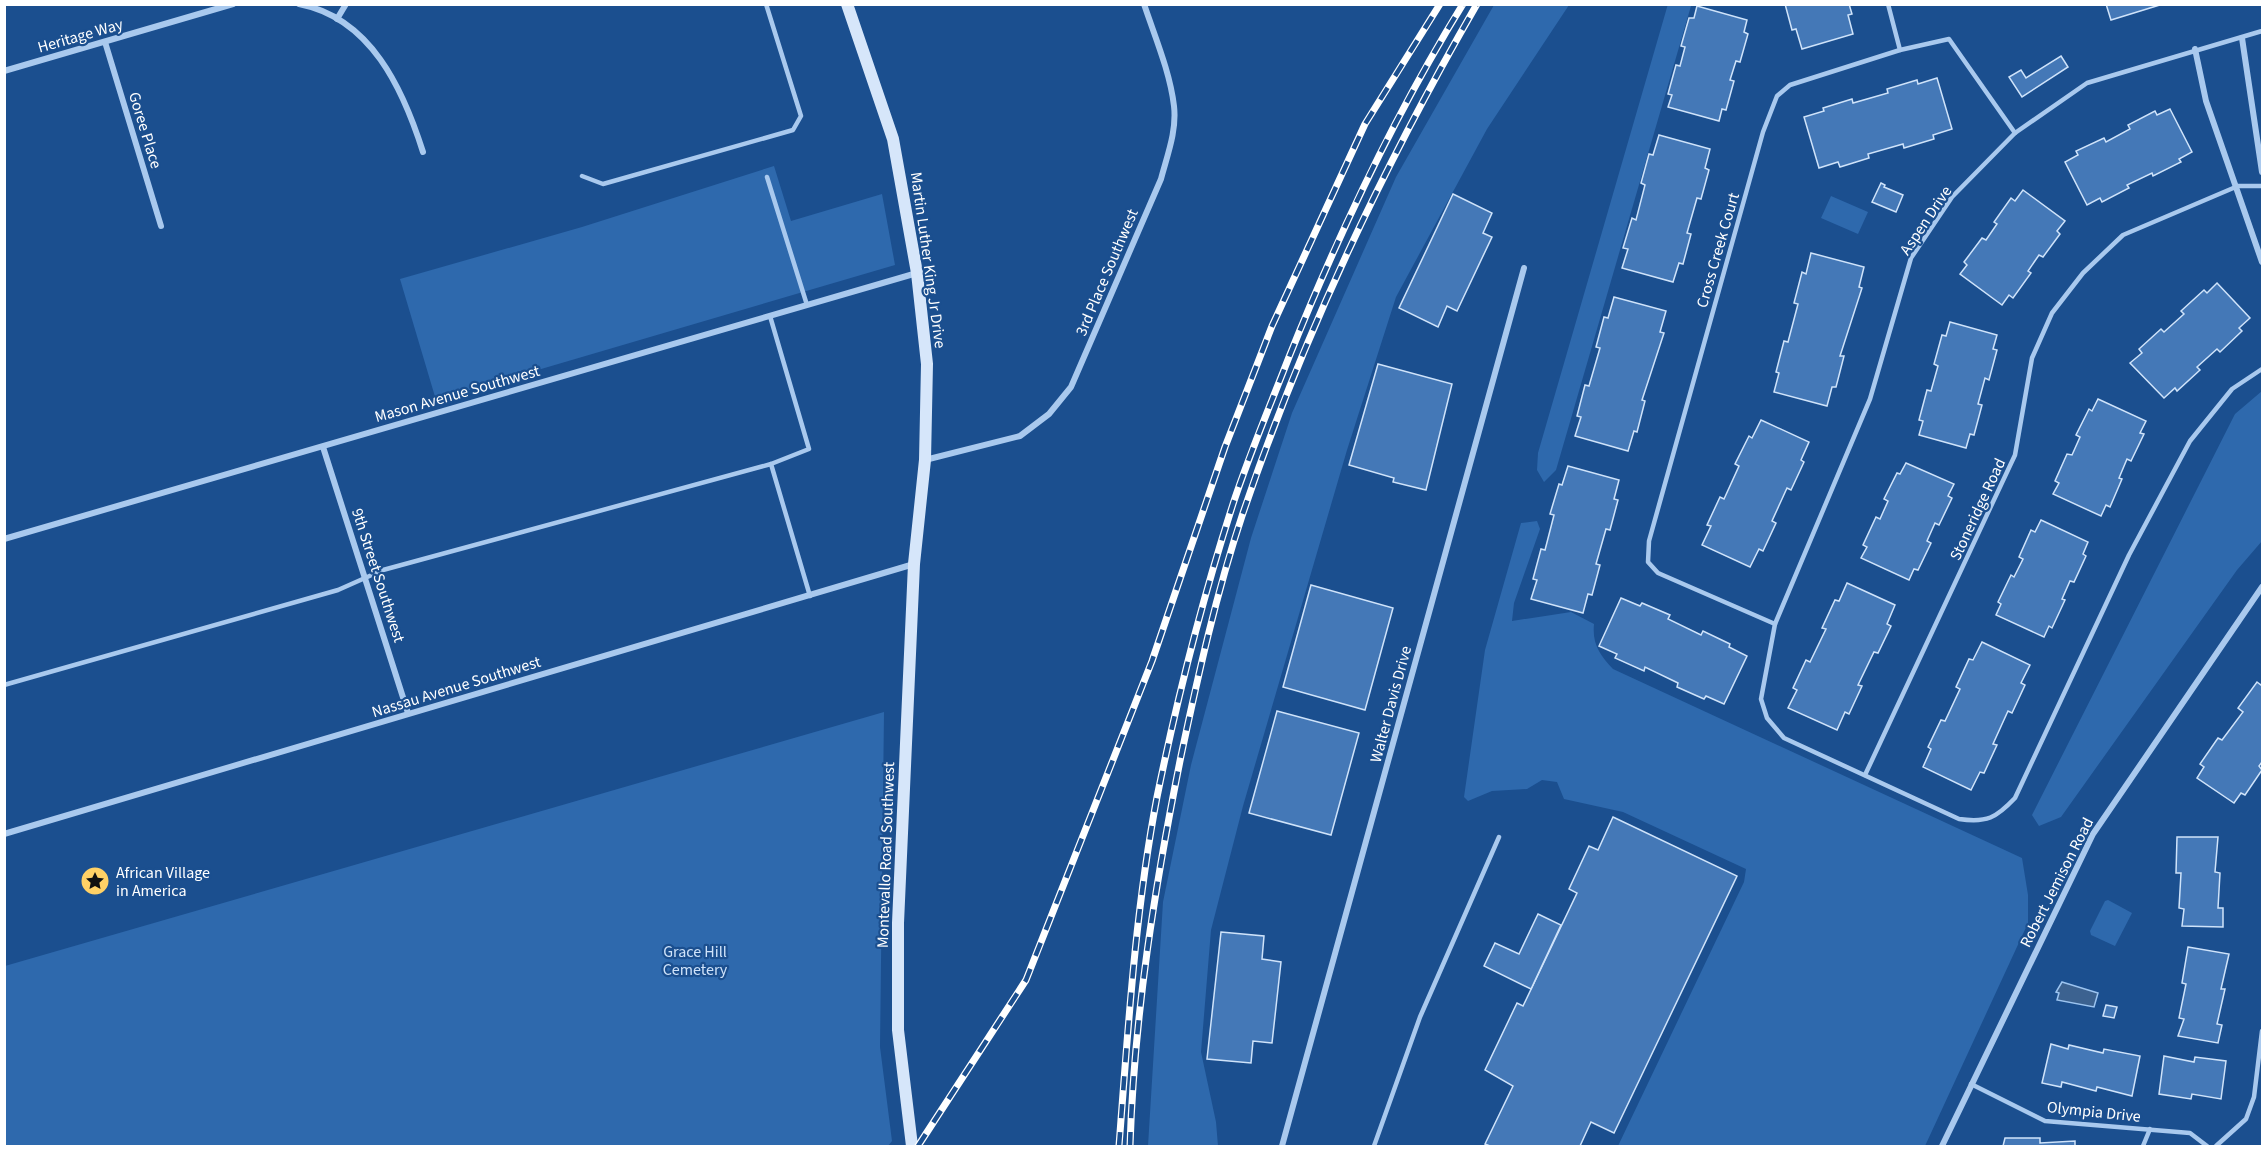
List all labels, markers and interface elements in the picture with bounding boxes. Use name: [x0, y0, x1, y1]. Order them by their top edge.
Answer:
street label: Heritage Way: [35, 13, 126, 59]
street label: Goree Place: [123, 89, 167, 171]
street label: Martin Luther King Jr Drive: [905, 170, 951, 350]
street label: Aspen Drive: [1895, 182, 1957, 260]
street label: Cross Creek Court: [1691, 190, 1745, 310]
street label: 3rd Place Southwest: [1070, 205, 1144, 339]
street label: Mason Avenue Southwest: [372, 360, 543, 428]
street label: Stoneridge Road: [1945, 455, 2011, 564]
street label: 9th Street Southwest: [346, 505, 410, 646]
street label: Walter Davis Drive: [1365, 643, 1417, 765]
street label: Nassau Avenue Southwest: [369, 651, 544, 723]
street label: Montevallo Road Southwest: [872, 761, 900, 948]
street label: Robert Jemison Road: [2015, 814, 2099, 951]
place label: African Village in America: [116, 862, 210, 902]
place icon: African Village in America: [79, 865, 111, 897]
park label: Grace Hill Cemetery: [663, 941, 728, 981]
street label: Olympia Drive: [2046, 1096, 2142, 1128]

